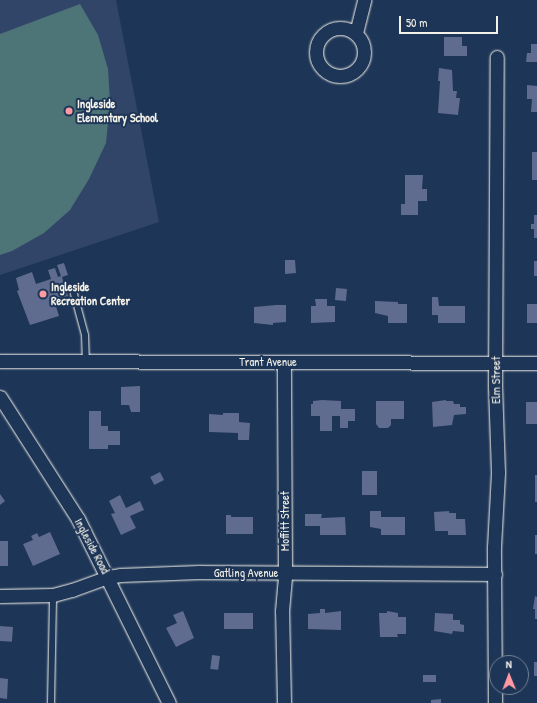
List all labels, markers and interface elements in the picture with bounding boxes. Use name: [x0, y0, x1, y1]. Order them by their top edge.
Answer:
scale bar: [401, 8, 500, 34]
text: 50 m: [406, 14, 427, 31]
place label: Ingleside Elementary School: [77, 97, 158, 125]
marker: Ingleside Elementary School: [64, 106, 74, 116]
place label: Ingleside Recreation Center: [51, 280, 130, 308]
marker: Ingleside Recreation Center: [38, 289, 48, 299]
street label: Trant Avenue: [239, 355, 297, 369]
street label: Elm Street: [489, 356, 503, 404]
street label: Moffitt Street: [278, 491, 292, 551]
street label: Ingleside Road: [71, 516, 113, 576]
street label: Gatling Avenue: [214, 566, 278, 580]
north arrow: [489, 655, 529, 695]
text: N: [506, 657, 512, 671]

